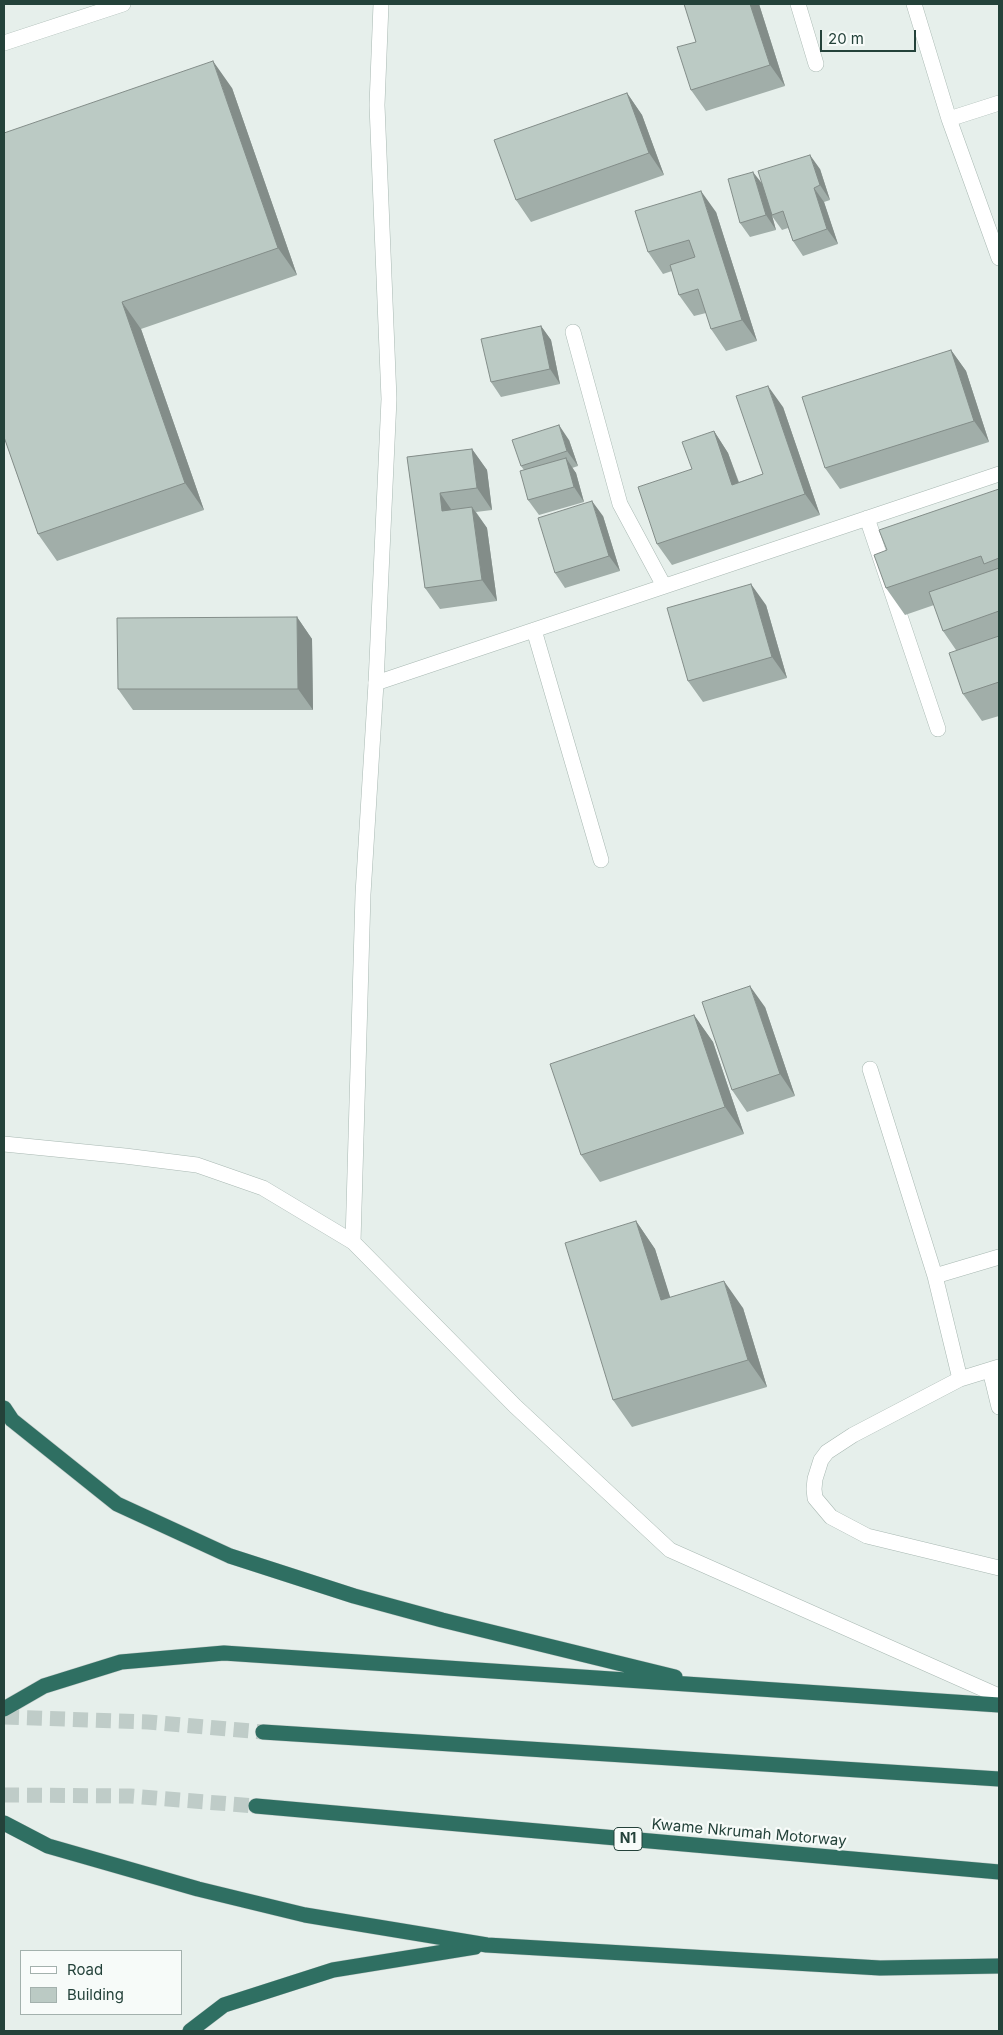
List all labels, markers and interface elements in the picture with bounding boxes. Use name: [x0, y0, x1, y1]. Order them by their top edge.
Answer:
scale bar: [823, 20, 919, 52]
text: 20 m: [828, 29, 864, 48]
street label: Kwame Nkrumah Motorway: [651, 1816, 847, 1850]
road number: N1: [614, 1828, 642, 1850]
legend: [20, 1950, 182, 2015]
text: Road: [67, 1960, 103, 1979]
text: Building: [67, 1985, 124, 2004]

